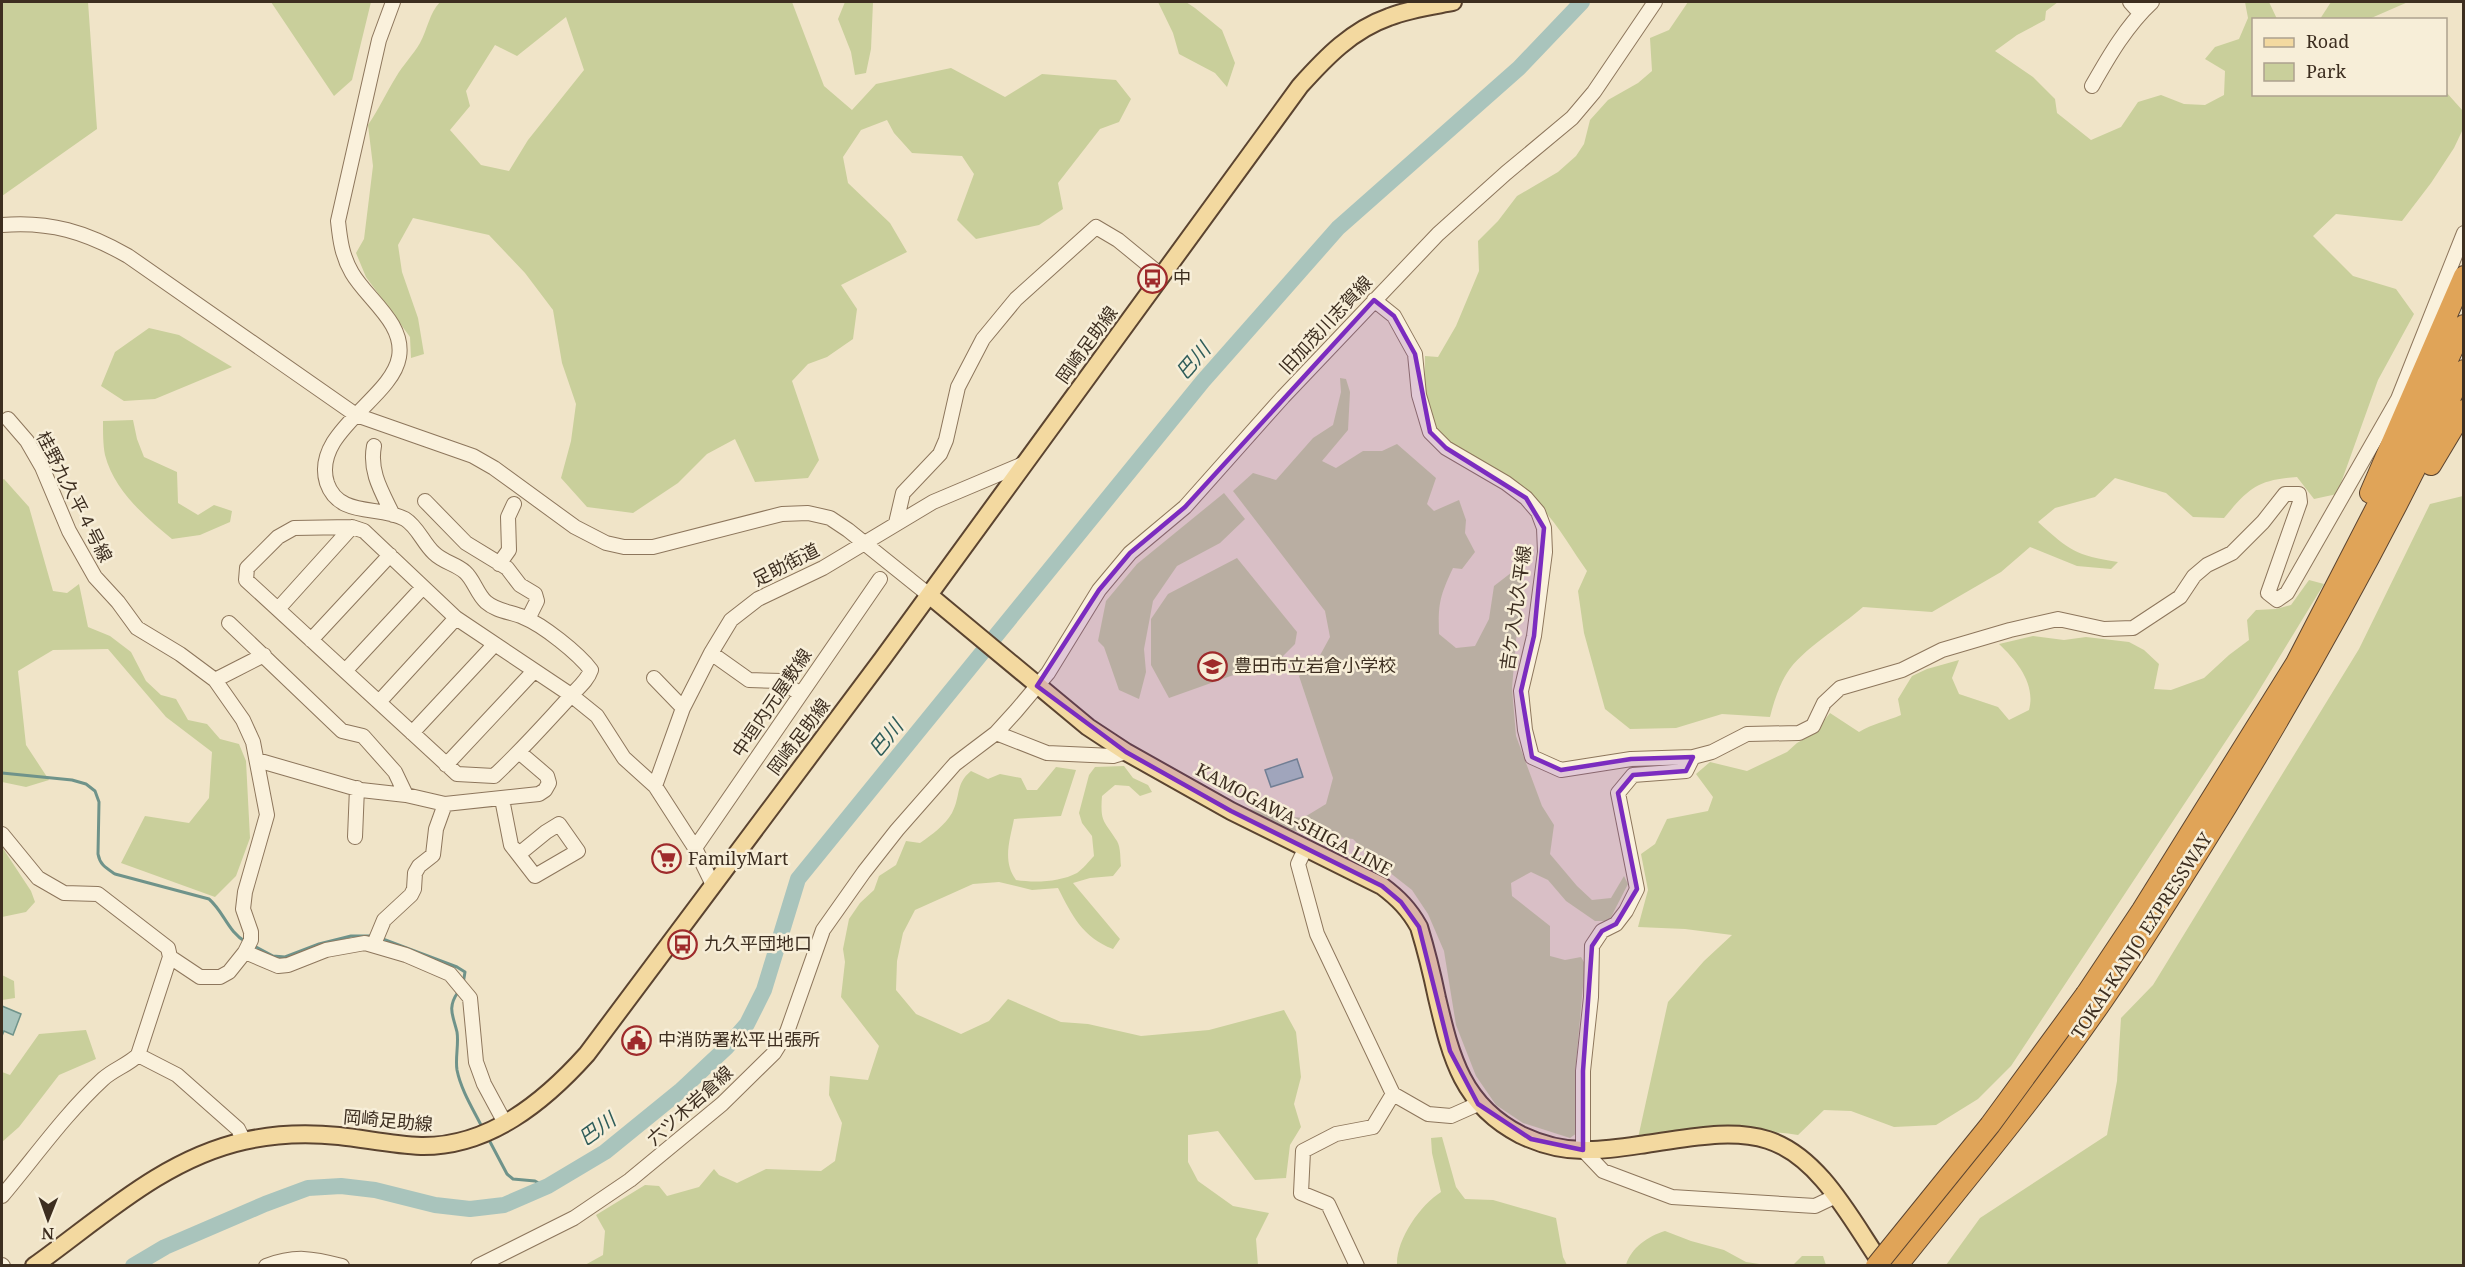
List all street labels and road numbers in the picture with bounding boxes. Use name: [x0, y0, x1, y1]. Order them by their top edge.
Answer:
street label: 旧加茂川志賀線: [1274, 270, 1377, 379]
street label: 岡崎足助線: [1050, 301, 1122, 388]
street label: 桂野九久平４号線: [32, 427, 118, 566]
street label: 足助街道: [748, 537, 823, 591]
street label: 吉ケ入九久平線: [1494, 544, 1536, 672]
street label: 中垣内元屋敷線: [726, 644, 816, 761]
street label: 岡崎足助線: [762, 693, 835, 780]
street label: KAMOGAWA-SHIGA LINE: [1192, 757, 1397, 881]
street label: TOKAI-KANJO EXPRESSWAY: [2065, 827, 2217, 1043]
street label: 六ツ木岩倉線: [641, 1060, 737, 1150]
street label: 岡崎足助線: [342, 1104, 434, 1136]

